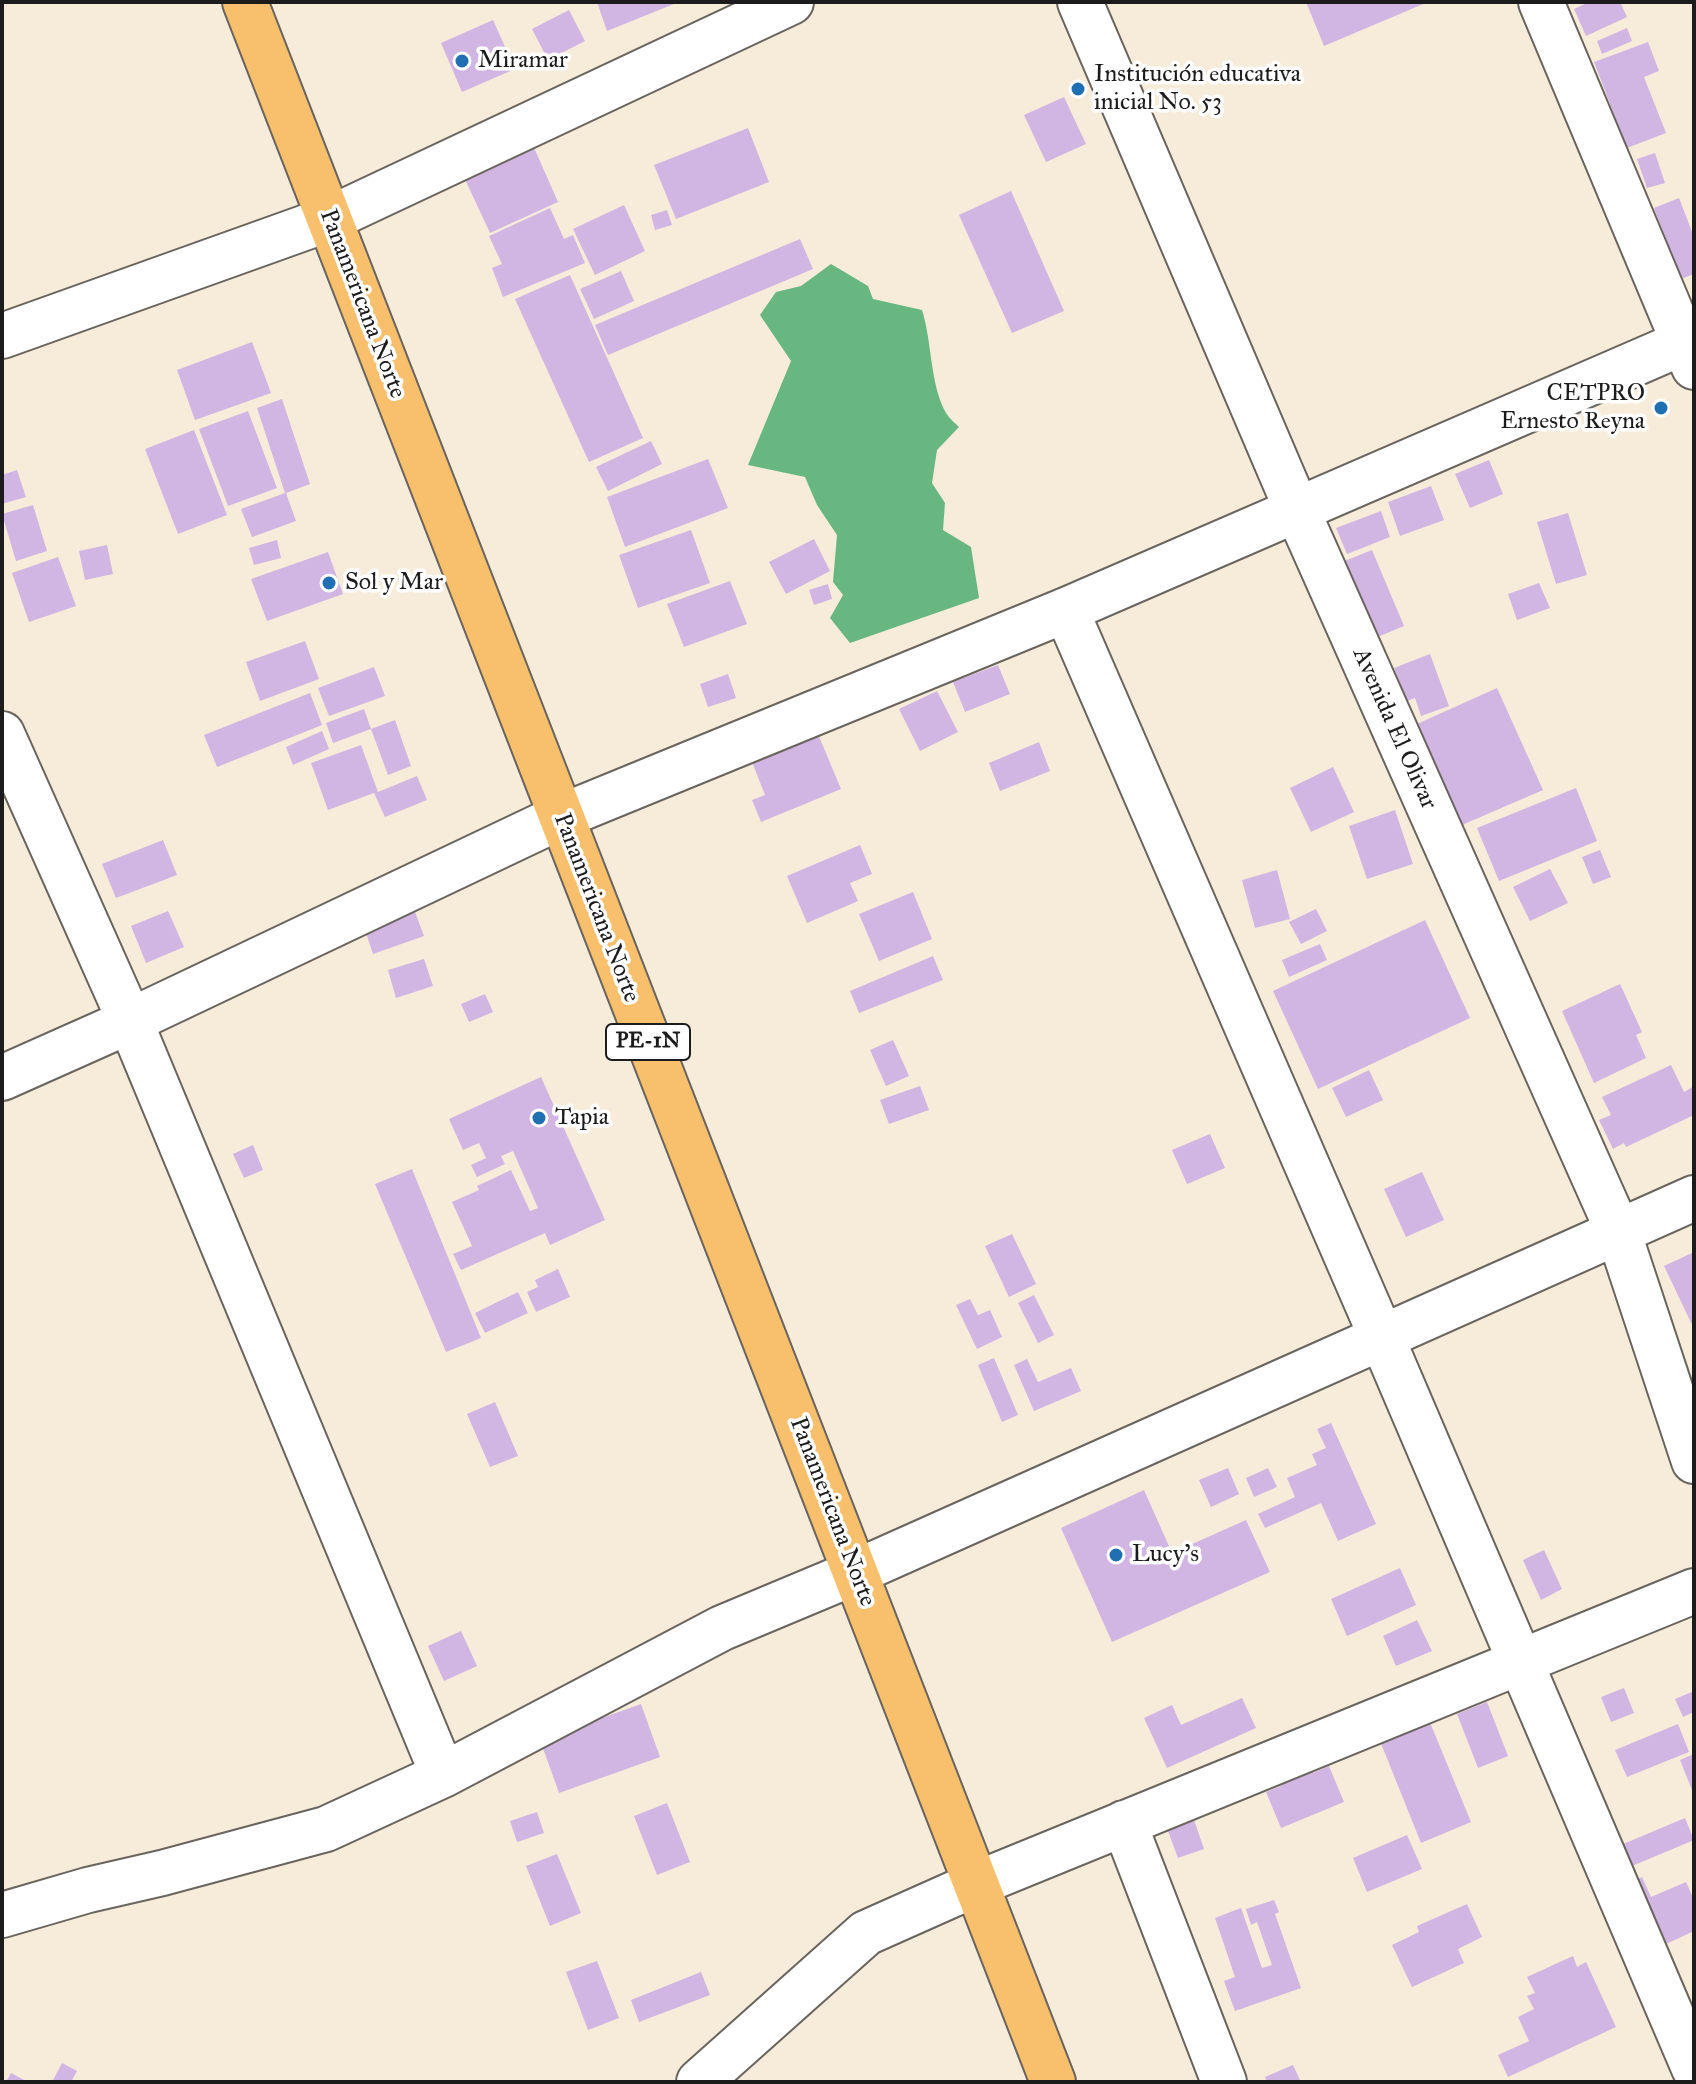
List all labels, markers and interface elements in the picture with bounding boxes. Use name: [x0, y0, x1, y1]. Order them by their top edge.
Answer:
place label: Miramar: [478, 47, 568, 75]
marker: Miramar: [453, 52, 471, 70]
place label: Institución educativa inicial No. 53: [1094, 61, 1301, 117]
marker: Institución educativa inicial No. 53: [1069, 80, 1087, 98]
street label: Panamericana Norte: [313, 205, 411, 403]
place label: CETPRO Ernesto Reyna: [1500, 380, 1645, 436]
marker: CETPRO Ernesto Reyna: [1652, 399, 1670, 417]
place label: Sol y Mar: [345, 569, 443, 597]
marker: Sol y Mar: [320, 574, 338, 592]
street label: Avenida El Olivar: [1345, 644, 1443, 814]
street label: Panamericana Norte: [547, 809, 645, 1007]
road number: PE-1N: [606, 1024, 690, 1060]
place label: Tapia: [555, 1104, 609, 1132]
marker: Tapia: [530, 1109, 548, 1127]
street label: Panamericana Norte: [783, 1413, 881, 1611]
place label: Lucy's: [1132, 1541, 1199, 1569]
marker: Lucy's: [1107, 1546, 1125, 1564]

